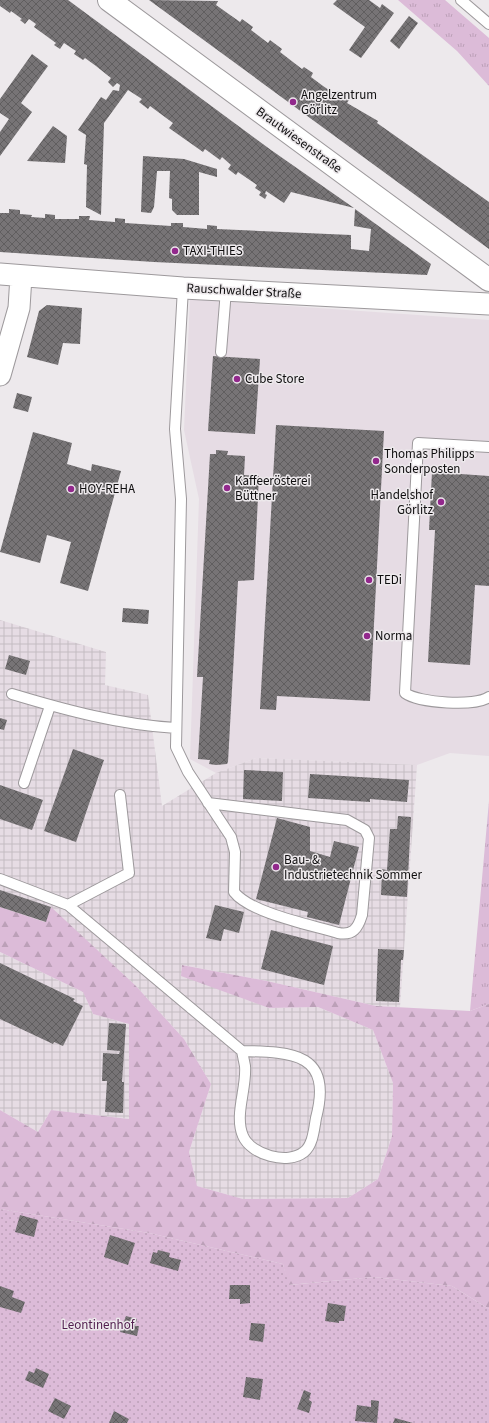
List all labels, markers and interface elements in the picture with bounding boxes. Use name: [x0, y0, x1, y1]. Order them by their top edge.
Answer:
place label: Angelzentrum Görlitz: [301, 86, 377, 119]
marker: Angelzentrum Görlitz: [288, 97, 298, 107]
street label: Brautwiesenstraße: [252, 103, 346, 177]
place label: TAXI-THIES: [183, 242, 243, 260]
marker: TAXI-THIES: [170, 246, 180, 256]
street label: Rauschwalder Straße: [186, 279, 302, 303]
place label: Cube Store: [245, 370, 304, 388]
marker: Cube Store: [232, 374, 242, 384]
place label: Thomas Philipps Sonderposten: [384, 445, 475, 478]
marker: Thomas Philipps Sonderposten: [371, 456, 381, 466]
place label: Kaffeerösterei Büttner: [235, 472, 311, 505]
place label: HOY-REHA: [79, 480, 136, 498]
marker: Kaffeerösterei Büttner: [222, 483, 232, 493]
marker: HOY-REHA: [66, 484, 76, 494]
place label: Handelshof Görlitz: [371, 486, 434, 519]
marker: Handelshof Görlitz: [436, 497, 446, 507]
place label: TEDi: [377, 571, 402, 589]
marker: TEDi: [364, 575, 374, 585]
place label: Norma: [375, 627, 412, 645]
marker: Norma: [362, 631, 372, 641]
place label: Bau- & Industrietechnik Sommer: [284, 851, 422, 884]
marker: Bau- & Industrietechnik Sommer: [271, 862, 281, 872]
park label: Leontinenhof: [62, 1316, 136, 1334]

